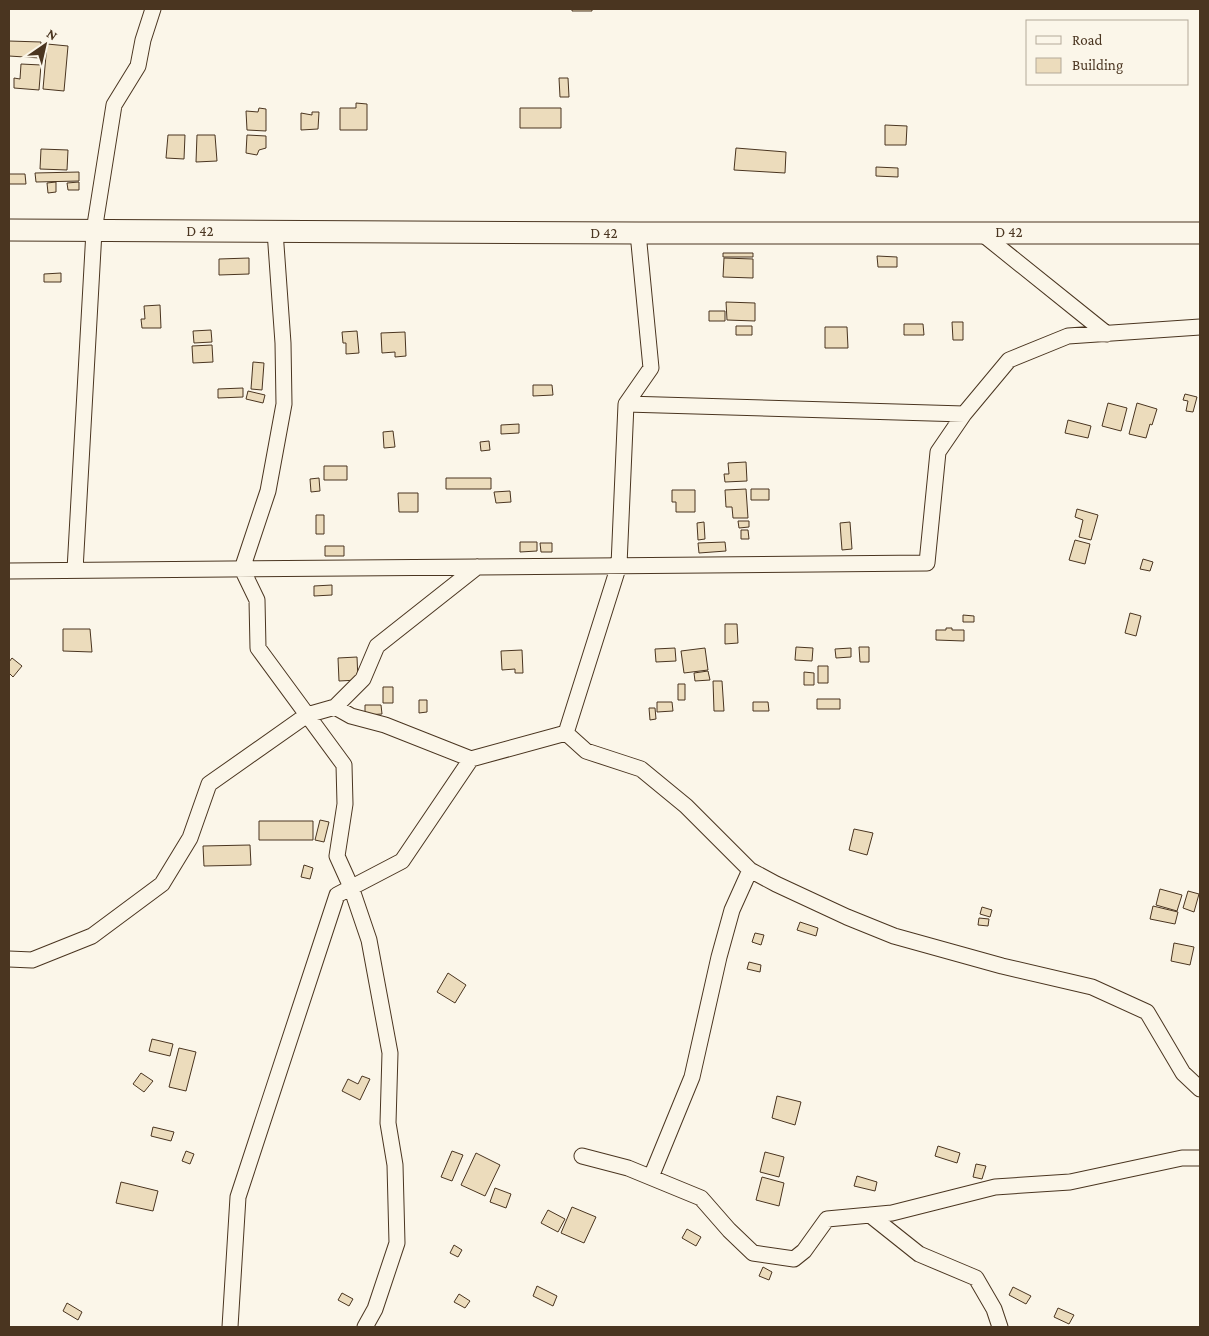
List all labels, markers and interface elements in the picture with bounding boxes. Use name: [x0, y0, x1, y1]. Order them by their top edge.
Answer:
north arrow: [20, 20, 70, 70]
legend: [1026, 20, 1189, 85]
text: N: [44, 25, 61, 44]
text: Road: [1072, 32, 1103, 48]
text: Building: [1072, 57, 1123, 74]
street label: D 42: [186, 223, 214, 239]
street label: D 42: [995, 224, 1023, 240]
street label: D 42: [590, 225, 618, 241]

